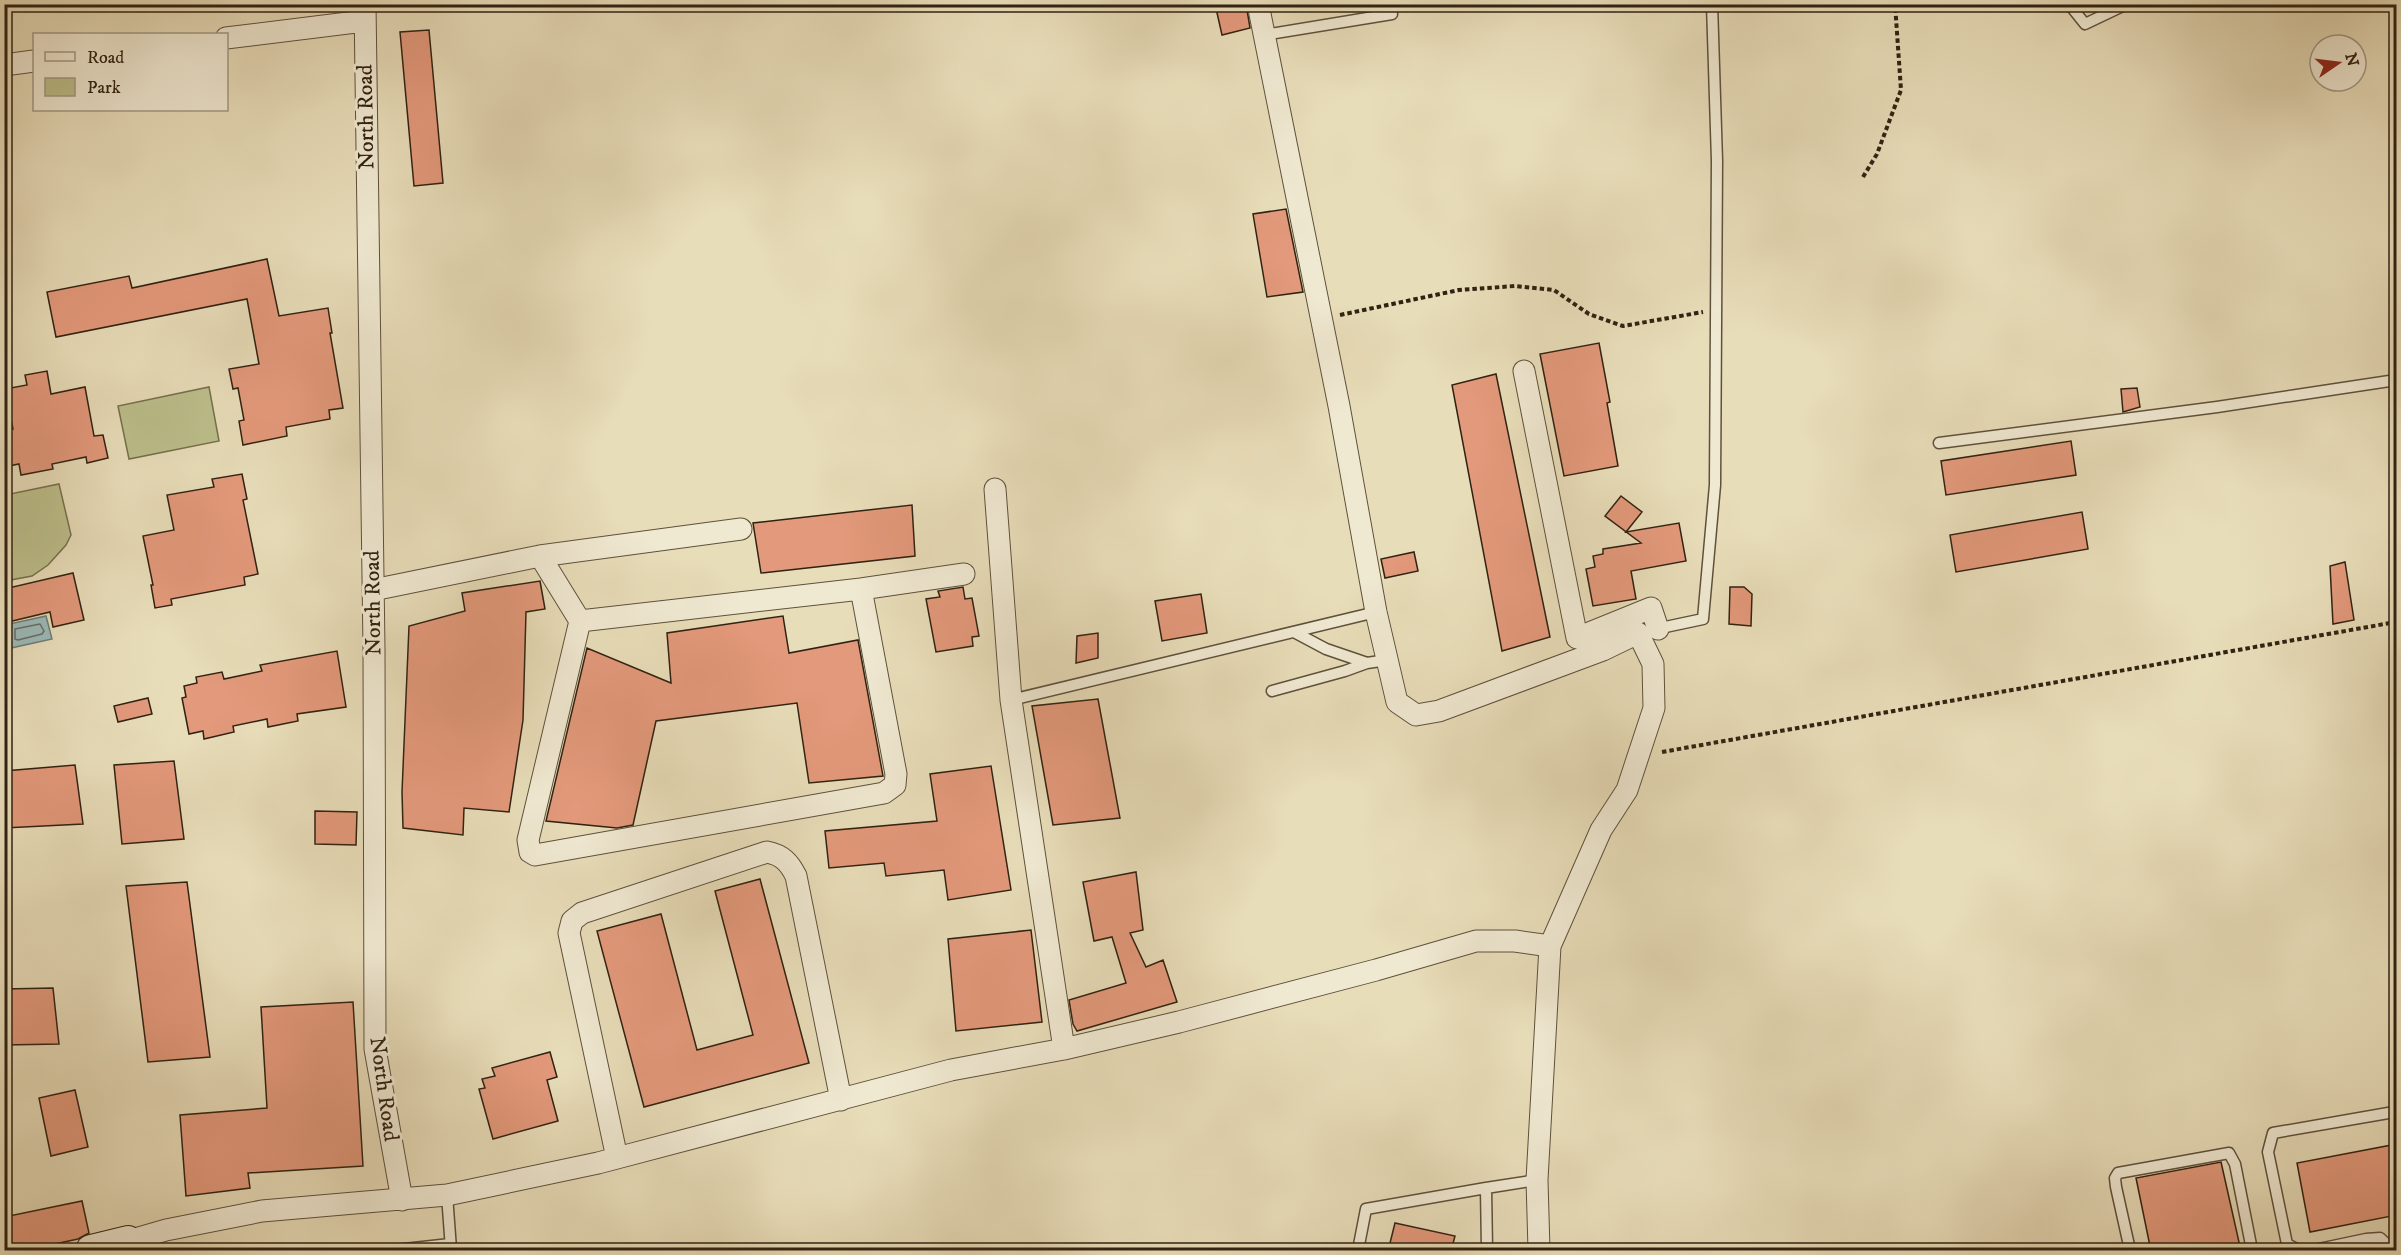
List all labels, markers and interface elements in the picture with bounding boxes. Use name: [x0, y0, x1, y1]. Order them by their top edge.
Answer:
legend: [33, 33, 228, 111]
north arrow: [2308, 33, 2368, 93]
text: Road: [87, 47, 124, 69]
text: N: [2340, 51, 2363, 68]
street label: North Road: [352, 64, 380, 170]
text: Park: [87, 77, 121, 99]
street label: North Road: [359, 550, 387, 656]
street label: North Road: [363, 1035, 405, 1143]

